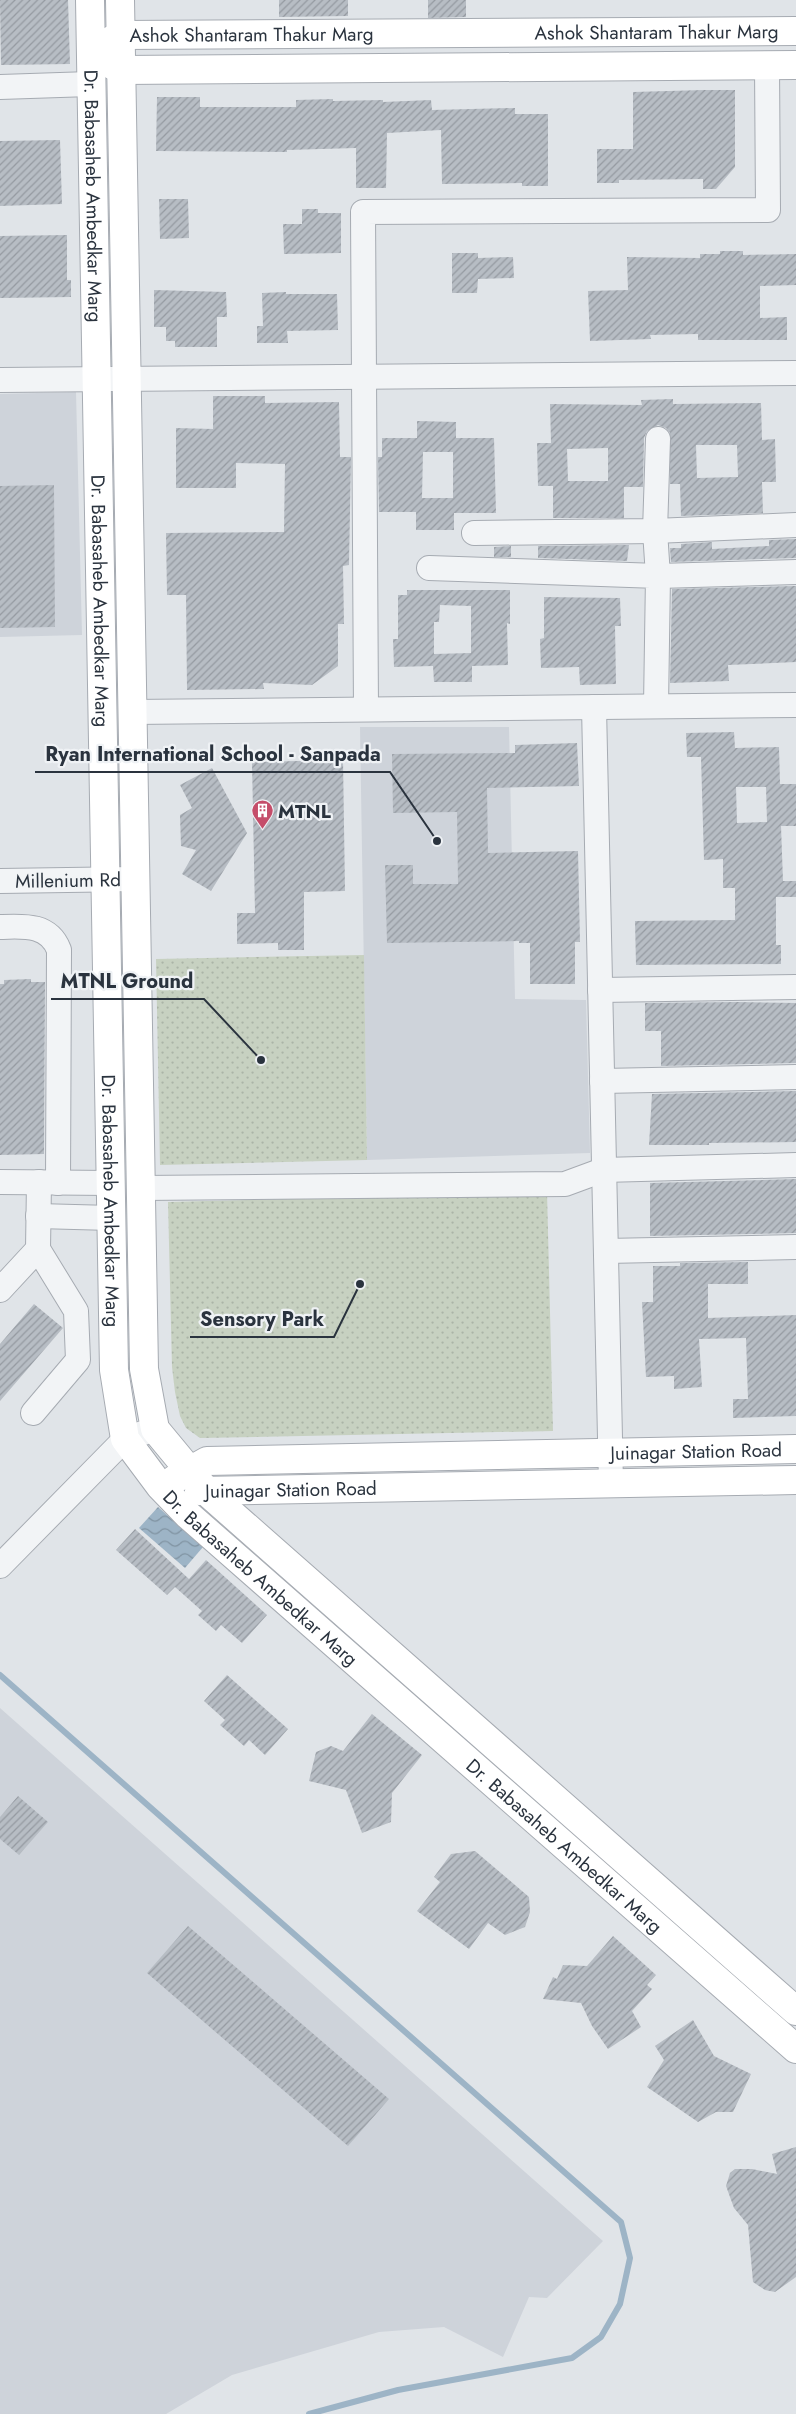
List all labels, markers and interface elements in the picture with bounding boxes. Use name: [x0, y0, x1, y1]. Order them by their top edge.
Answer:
street label: Ashok Shantaram Thakur Marg: [534, 18, 779, 47]
street label: Ashok Shantaram Thakur Marg: [129, 21, 374, 49]
street label: Dr. Babasaheb Ambedkar Marg: [77, 69, 109, 323]
street label: Dr. Babasaheb Ambedkar Marg: [84, 474, 116, 728]
callout: Ryan International School - Sanpada: [35, 737, 390, 772]
text: Ryan International School - Sanpada: [45, 740, 381, 769]
place label: MTNL: [278, 798, 331, 825]
building icon: MTNL: [250, 799, 274, 830]
street label: Millenium Rd: [15, 866, 121, 895]
callout: MTNL Ground: [51, 964, 204, 999]
text: MTNL Ground: [61, 967, 193, 996]
street label: Dr. Babasaheb Ambedkar Marg: [95, 1074, 126, 1327]
callout: Sensory Park: [190, 1302, 334, 1337]
text: Sensory Park: [200, 1305, 324, 1334]
street label: Juinagar Station Road: [607, 1436, 782, 1467]
street label: Juinagar Station Road: [202, 1475, 377, 1505]
street label: Dr. Babasaheb Ambedkar Marg: [157, 1484, 364, 1672]
street label: Dr. Babasaheb Ambedkar Marg: [460, 1752, 668, 1940]

